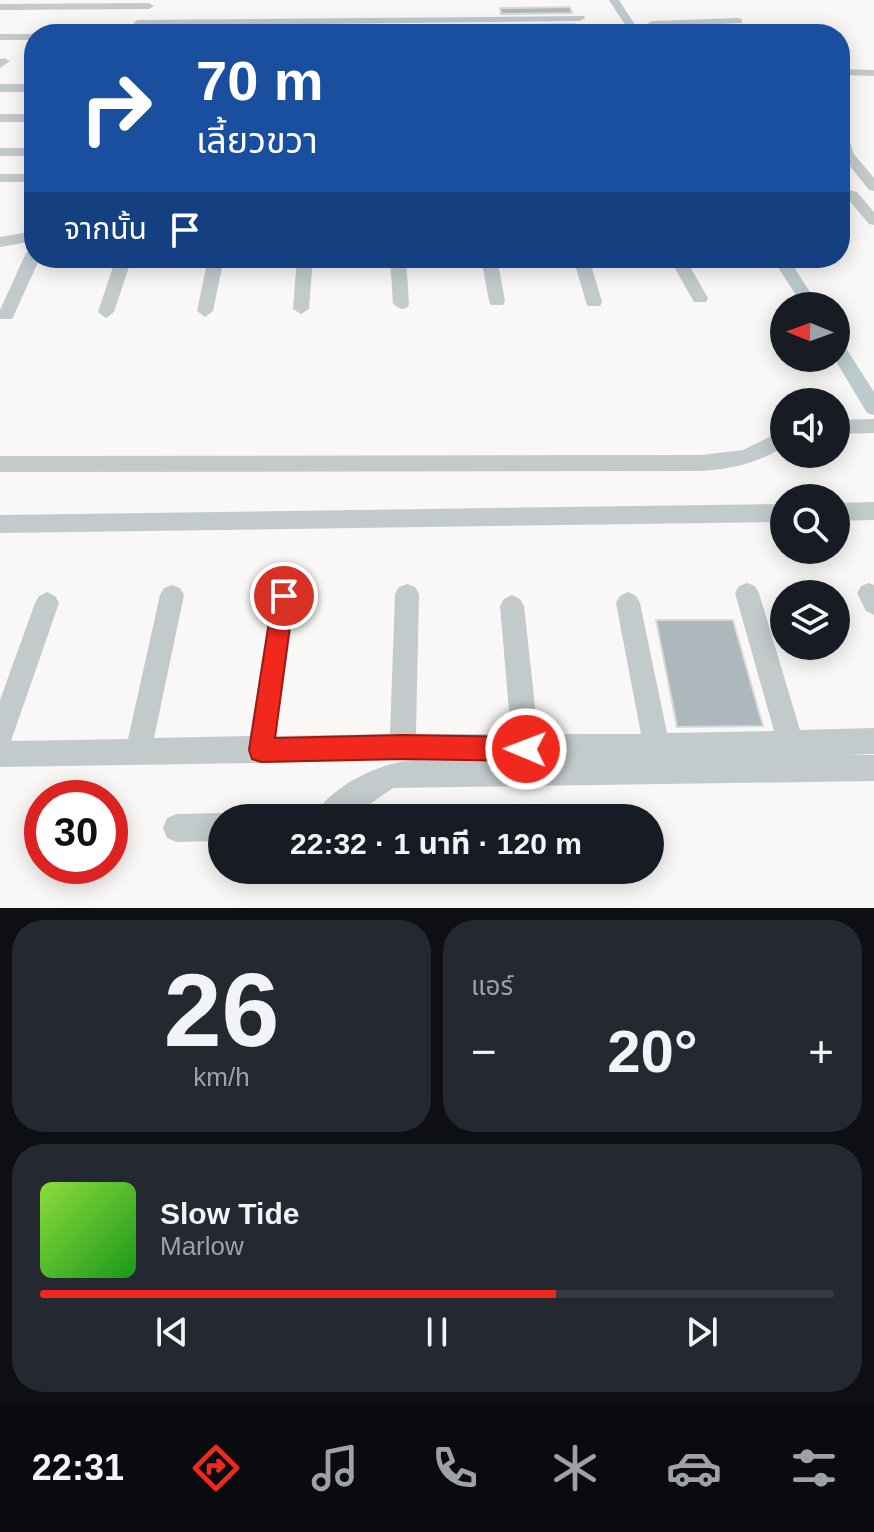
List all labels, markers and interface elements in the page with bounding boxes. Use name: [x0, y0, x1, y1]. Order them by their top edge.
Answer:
text: 70 m: [196, 49, 324, 112]
icon: right: [64, 56, 168, 160]
text: เลี้ยวขวา: [196, 120, 318, 161]
icon: arrive: [163, 208, 207, 252]
text: จากนั้น: [64, 212, 147, 245]
north arrow: [770, 292, 850, 372]
map controls: [770, 292, 850, 660]
button: sound: [770, 388, 850, 468]
button: search: [770, 484, 850, 564]
pin: [250, 562, 318, 630]
icon: arrive: [262, 574, 306, 618]
button: layers: [770, 580, 850, 660]
position arrow: [484, 707, 568, 791]
speed limit sign: 30: [24, 780, 128, 884]
text: 22:32 · 1 นาที · 120 m: [290, 827, 582, 860]
text: 26: [164, 952, 279, 1068]
text: แอร์: [471, 971, 513, 1001]
text: 20°: [607, 1018, 698, 1085]
text: −: [471, 1027, 497, 1076]
text: +: [808, 1027, 834, 1076]
text: km/h: [193, 1062, 250, 1092]
text: Slow Tide: [160, 1197, 299, 1230]
text: Marlow: [160, 1231, 244, 1261]
icon: previous: [150, 1310, 194, 1354]
icon: pause: [415, 1310, 459, 1354]
icon: next: [680, 1310, 724, 1354]
icon: directions: [188, 1440, 244, 1496]
icon: music: [307, 1440, 363, 1496]
icon: phone: [427, 1440, 483, 1496]
icon: climate: [547, 1440, 603, 1496]
icon: car: [666, 1440, 722, 1496]
icon: filters: [786, 1440, 842, 1496]
text: 22:31: [32, 1447, 124, 1488]

